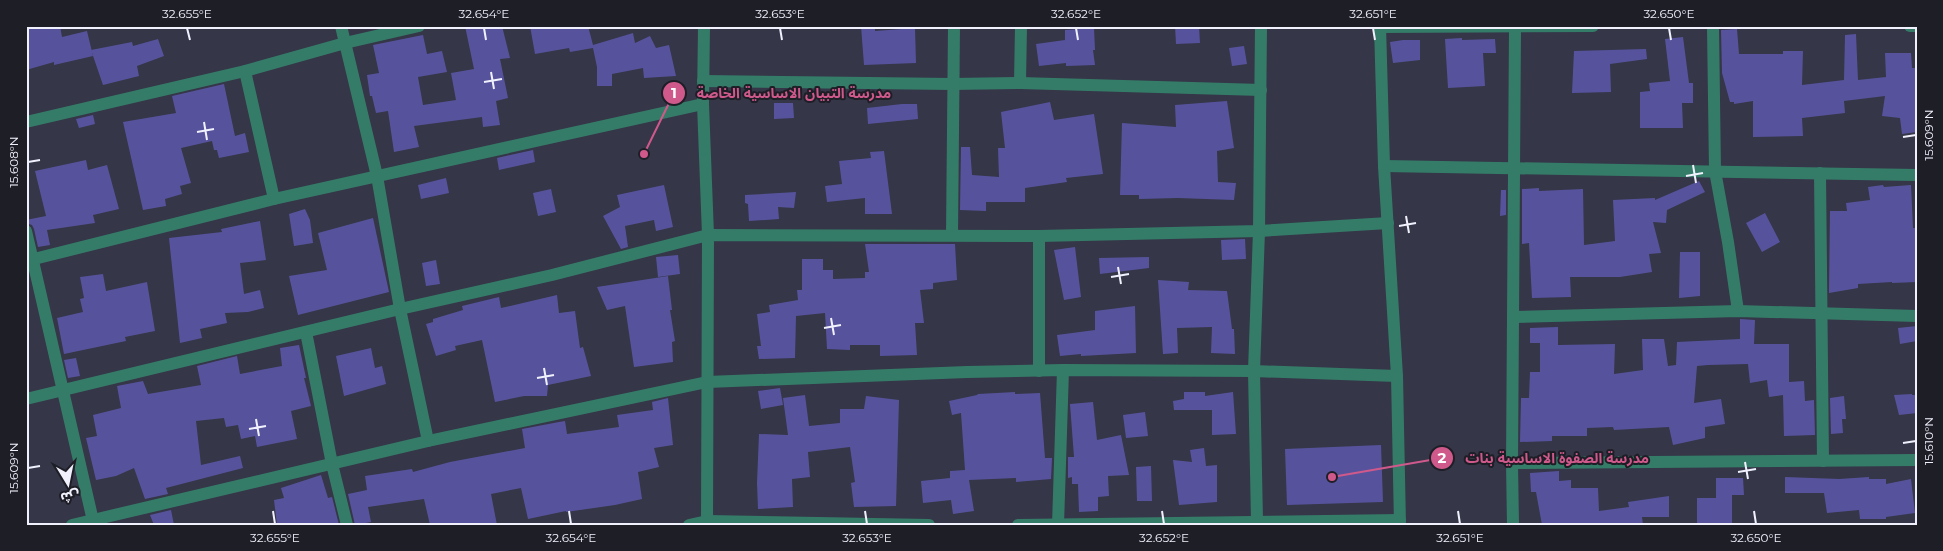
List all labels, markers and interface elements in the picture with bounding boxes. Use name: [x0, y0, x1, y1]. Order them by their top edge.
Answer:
text: 32.655°E: [162, 6, 212, 21]
text: 32.654°E: [459, 6, 509, 21]
text: 32.653°E: [755, 6, 805, 21]
text: 32.652°E: [1051, 6, 1101, 21]
text: 32.651°E: [1349, 6, 1397, 21]
text: 32.650°E: [1643, 6, 1695, 21]
callout: مدرسة التبيان الاساسية الخاصة: [662, 79, 901, 108]
text: 1: [671, 83, 677, 102]
text: مدرسة التبيان الاساسية الخاصة: [697, 84, 891, 102]
text: 15.609°N: [1921, 110, 1936, 160]
text: 15.608°N: [6, 136, 21, 188]
text: 15.610°N: [1921, 417, 1936, 465]
text: 15.609°N: [6, 443, 21, 493]
callout: مدرسة الصفوة الاساسية بنات: [1430, 444, 1658, 473]
text: 2: [1438, 448, 1447, 467]
text: مدرسة الصفوة الاساسية بنات: [1465, 449, 1649, 467]
north arrow: [42, 458, 92, 508]
text: ش: [59, 486, 81, 507]
text: 32.655°E: [250, 530, 300, 545]
text: 32.654°E: [546, 530, 596, 545]
text: 32.653°E: [842, 530, 892, 545]
text: 32.652°E: [1139, 530, 1189, 545]
text: 32.651°E: [1436, 530, 1484, 545]
text: 32.650°E: [1730, 530, 1782, 545]

